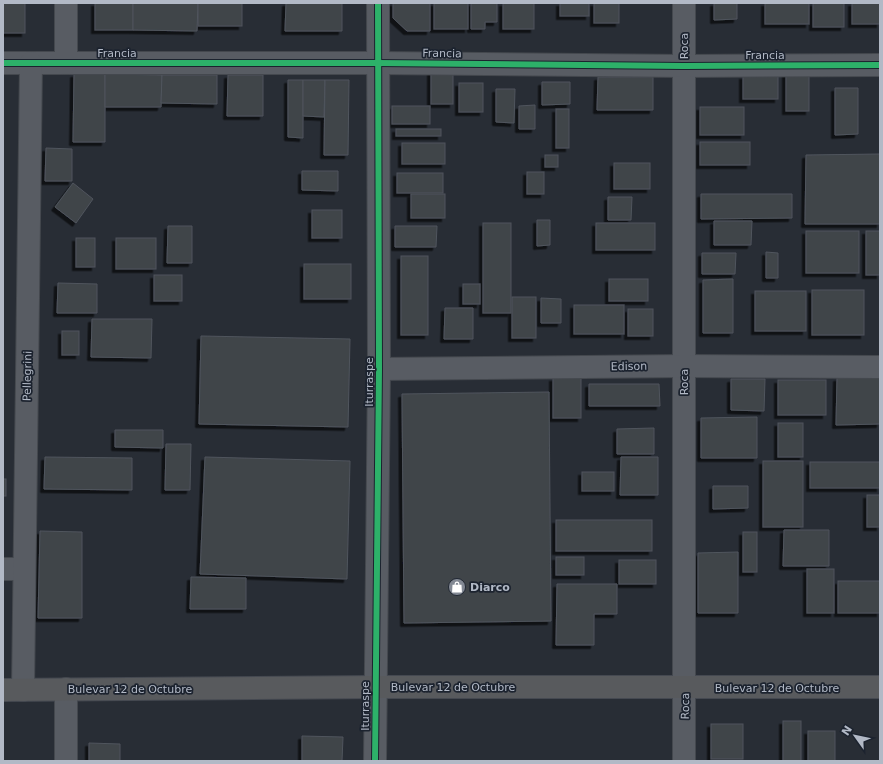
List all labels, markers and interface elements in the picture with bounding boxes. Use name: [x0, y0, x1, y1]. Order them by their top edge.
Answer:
street label: Roca: [678, 33, 691, 59]
street label: Francia: [97, 47, 137, 60]
street label: Francia: [422, 47, 462, 60]
street label: Francia: [745, 49, 785, 62]
street label: Pellegrini: [21, 351, 34, 401]
street label: Iturraspe: [363, 357, 376, 407]
street label: Edison: [611, 360, 647, 373]
street label: Roca: [678, 369, 691, 395]
shop icon: Diarco: [447, 577, 467, 597]
place label: Diarco: [470, 581, 510, 594]
street label: Iturraspe: [359, 681, 372, 731]
street label: Bulevar 12 de Octubre: [391, 681, 515, 694]
street label: Bulevar 12 de Octubre: [715, 682, 839, 695]
street label: Bulevar 12 de Octubre: [68, 683, 192, 696]
street label: Roca: [679, 693, 692, 719]
north arrow: [835, 716, 875, 756]
text: N: [839, 723, 855, 738]

